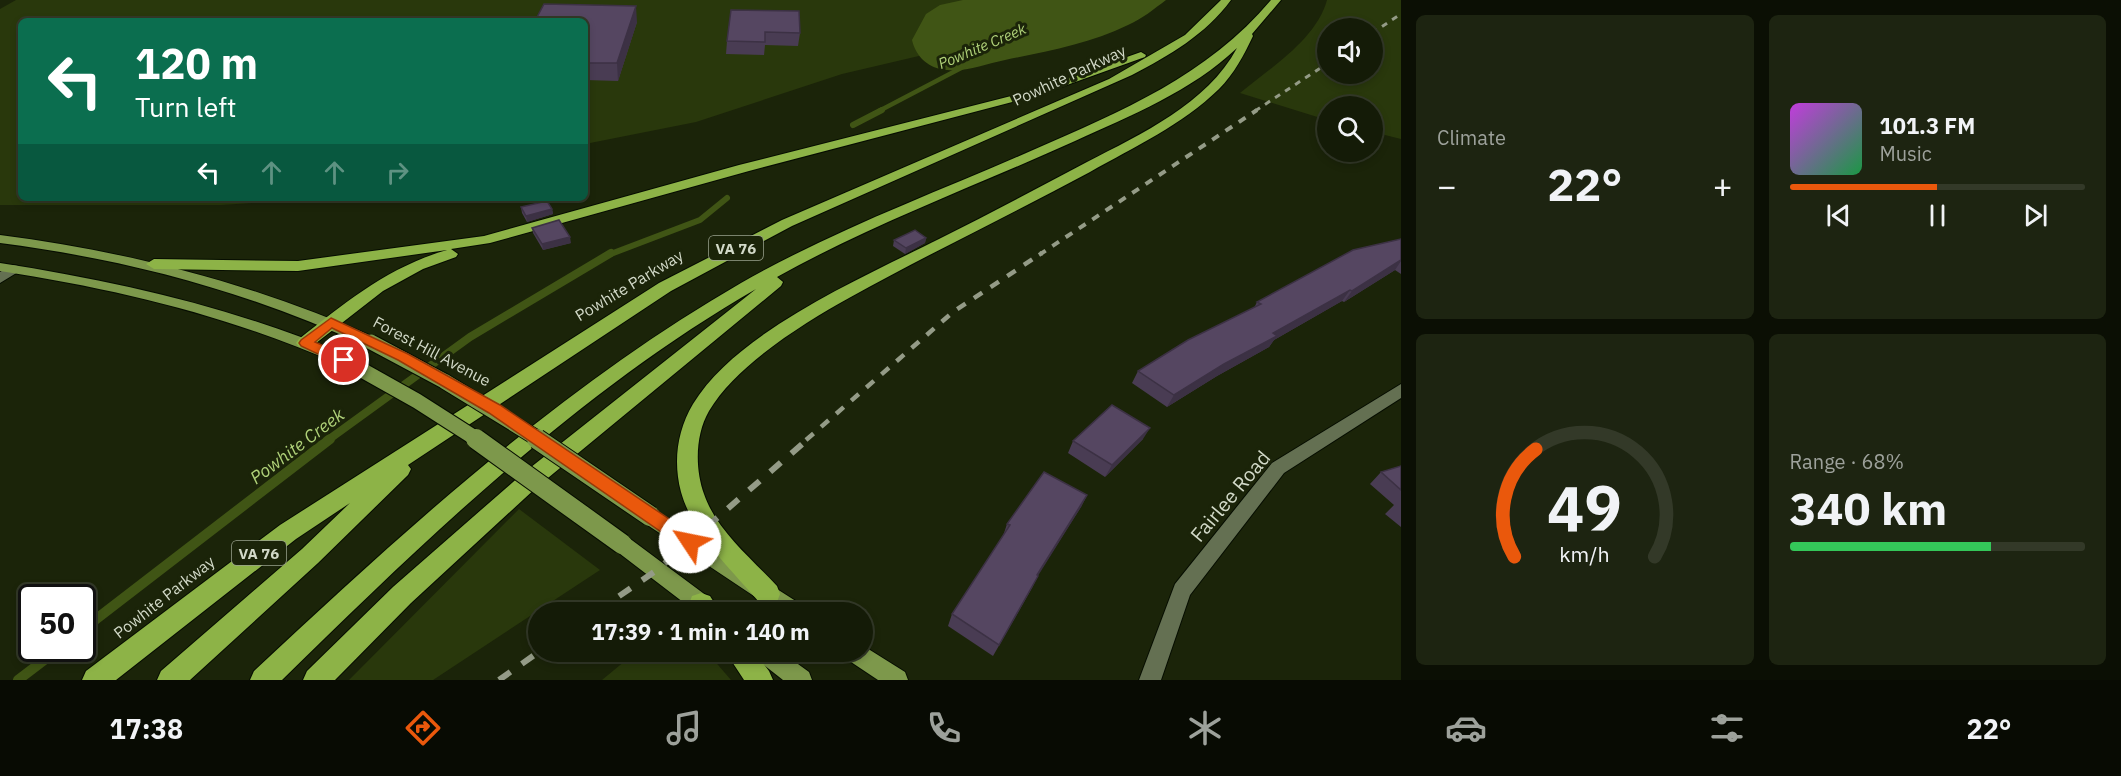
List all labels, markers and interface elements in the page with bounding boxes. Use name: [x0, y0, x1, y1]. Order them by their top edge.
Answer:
map controls: [1317, 18, 1383, 162]
button: sound: [1317, 18, 1383, 84]
water label: Powhite Creek: [935, 19, 1029, 73]
text: 120 m: [135, 36, 258, 91]
street label: Powhite Parkway: [1009, 40, 1129, 110]
icon: left: [36, 42, 114, 120]
text: Turn left: [135, 89, 236, 124]
button: search: [1317, 96, 1383, 162]
text: 101.3 FM: [1880, 111, 1975, 140]
text: Climate: [1437, 124, 1506, 151]
text: Music: [1880, 140, 1932, 167]
text: 22°: [1547, 155, 1622, 213]
icon: left: [192, 156, 225, 189]
icon: ahead: [255, 156, 288, 189]
icon: ahead: [318, 156, 351, 189]
icon: right: [381, 156, 414, 189]
text: −: [1437, 164, 1457, 207]
text: +: [1713, 164, 1733, 207]
icon: previous: [1822, 199, 1855, 232]
icon: pause: [1921, 199, 1954, 232]
icon: next: [2019, 199, 2052, 232]
road number: VA 76: [709, 236, 763, 260]
street label: Powhite Parkway: [571, 245, 687, 325]
street label: Forest Hill Avenue: [370, 312, 494, 391]
pin: [318, 334, 369, 385]
icon: arrive: [327, 343, 360, 376]
water label: Powhite Creek: [245, 403, 349, 489]
street label: Fairlee Road: [1184, 445, 1276, 547]
text: Range · 68%: [1790, 448, 1904, 475]
text: 49: [1547, 467, 1622, 548]
text: 340 km: [1790, 479, 1947, 537]
position arrow: [658, 510, 722, 574]
text: km/h: [1560, 540, 1610, 568]
road number: VA 76: [232, 541, 286, 565]
street label: Powhite Parkway: [109, 551, 219, 643]
speed limit sign: 50: [18, 584, 96, 662]
text: 17:39 · 1 min · 140 m: [591, 617, 810, 646]
icon: directions: [402, 707, 444, 749]
icon: music: [663, 707, 705, 749]
icon: phone: [923, 707, 965, 749]
icon: climate: [1184, 707, 1226, 749]
icon: car: [1445, 707, 1487, 749]
icon: filters: [1706, 707, 1748, 749]
text: 17:38: [109, 711, 183, 746]
text: 22°: [1966, 711, 2012, 746]

